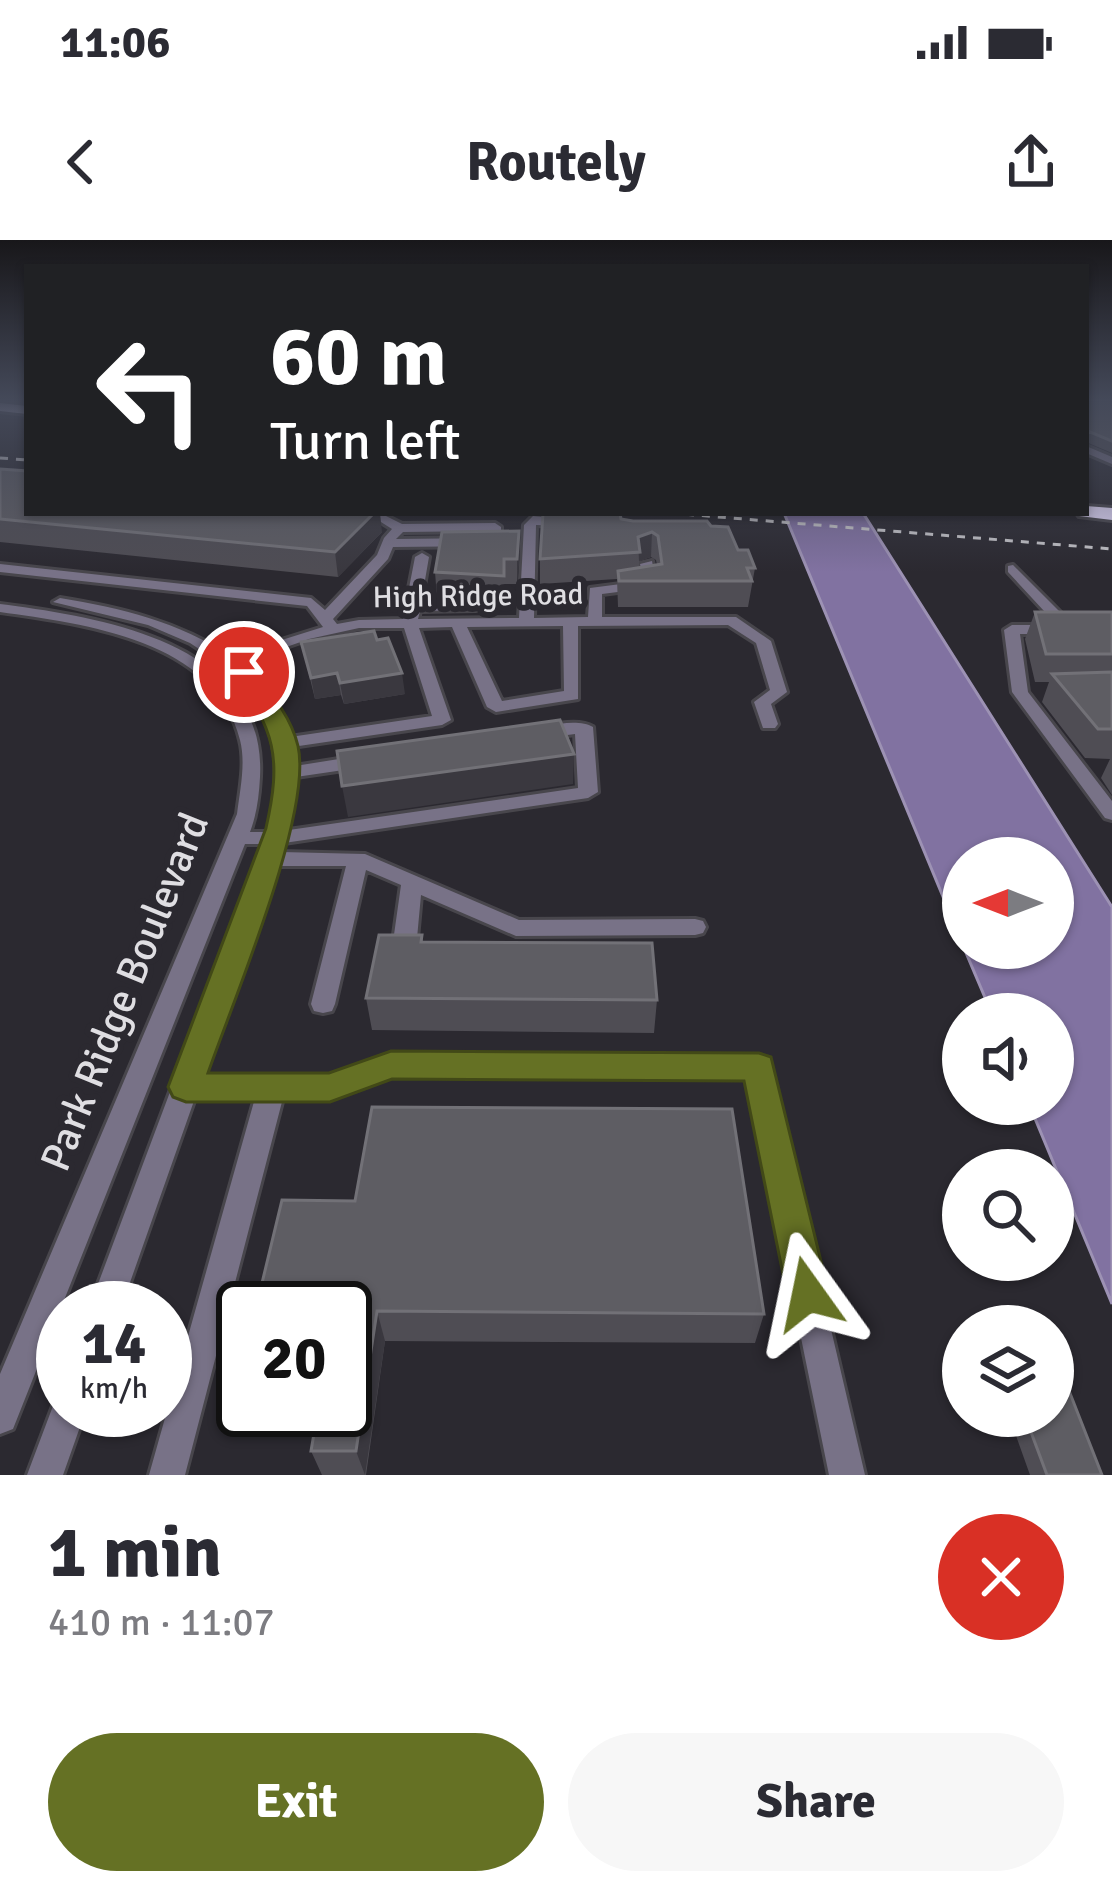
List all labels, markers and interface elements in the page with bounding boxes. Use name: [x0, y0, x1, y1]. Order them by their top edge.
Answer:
text: 11:06: [60, 15, 170, 70]
icon: back: [48, 129, 114, 195]
text: Routely: [466, 129, 646, 196]
icon: share: [998, 129, 1064, 195]
text: 60 m: [270, 305, 447, 409]
icon: left: [72, 312, 228, 468]
text: Turn left: [270, 408, 460, 475]
street label: High Ridge Road: [372, 576, 584, 616]
pin: [193, 621, 295, 723]
icon: arrive: [211, 639, 277, 705]
street label: Park Ridge Boulevard: [30, 806, 220, 1178]
north arrow: [942, 837, 1074, 969]
map controls: [942, 837, 1074, 1437]
button: sound: [942, 993, 1074, 1125]
button: search: [942, 1149, 1074, 1281]
position arrow: [745, 1231, 871, 1357]
speed limit sign: 20: [216, 1281, 372, 1437]
button: layers: [942, 1305, 1074, 1437]
text: 14: [82, 1307, 146, 1381]
text: km/h: [80, 1370, 148, 1407]
text: 1 min: [48, 1508, 222, 1597]
button: close: [938, 1514, 1064, 1640]
text: 410 m · 11:07: [48, 1598, 275, 1646]
button: Exit: [48, 1733, 544, 1871]
button: Share: [568, 1733, 1064, 1871]

